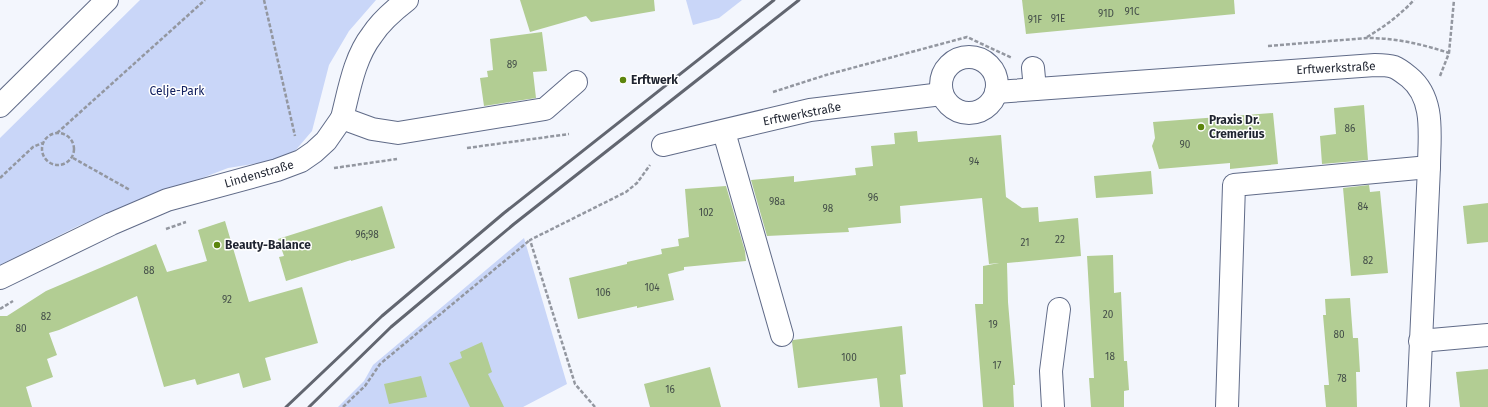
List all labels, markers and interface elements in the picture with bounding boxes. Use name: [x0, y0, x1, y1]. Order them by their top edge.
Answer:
house number: 91C: [1125, 6, 1140, 18]
house number: 91D: [1098, 8, 1114, 20]
house number: 91E: [1051, 13, 1065, 25]
house number: 91F: [1028, 14, 1042, 26]
house number: 89: [507, 59, 517, 71]
street label: Erftwerkstraße: [1296, 59, 1376, 77]
place label: Erftwerk: [631, 73, 678, 87]
marker: Erftwerk: [618, 75, 628, 85]
park label: Celje-Park: [150, 84, 205, 98]
street label: Erftwerkstraße: [762, 100, 842, 128]
place label: Praxis Dr. Cremerius: [1209, 113, 1265, 141]
marker: Praxis Dr. Cremerius: [1196, 122, 1206, 132]
house number: 86: [1345, 123, 1355, 135]
house number: 90: [1180, 139, 1191, 151]
house number: 94: [969, 156, 980, 168]
street label: Lindenstraße: [223, 157, 295, 191]
house number: 96: [868, 192, 878, 204]
house number: 98a: [769, 196, 785, 208]
house number: 84: [1358, 201, 1369, 213]
house number: 98: [823, 203, 834, 215]
house number: 102: [699, 207, 713, 219]
house number: 96;98: [355, 229, 379, 241]
house number: 22: [1055, 234, 1065, 246]
house number: 21: [1020, 237, 1030, 249]
place label: Beauty-Balance: [225, 238, 311, 252]
marker: Beauty-Balance: [212, 240, 222, 250]
house number: 82: [1363, 255, 1373, 267]
house number: 88: [143, 265, 155, 277]
house number: 104: [644, 282, 660, 294]
house number: 106: [595, 287, 611, 299]
house number: 92: [222, 294, 232, 306]
house number: 20: [1103, 309, 1114, 321]
house number: 82: [41, 311, 51, 323]
house number: 19: [988, 319, 998, 331]
house number: 80: [15, 323, 27, 335]
house number: 80: [1333, 329, 1345, 341]
house number: 18: [1105, 351, 1115, 363]
house number: 100: [841, 352, 857, 364]
house number: 17: [993, 360, 1002, 372]
house number: 78: [1337, 373, 1347, 385]
house number: 16: [665, 384, 675, 396]

